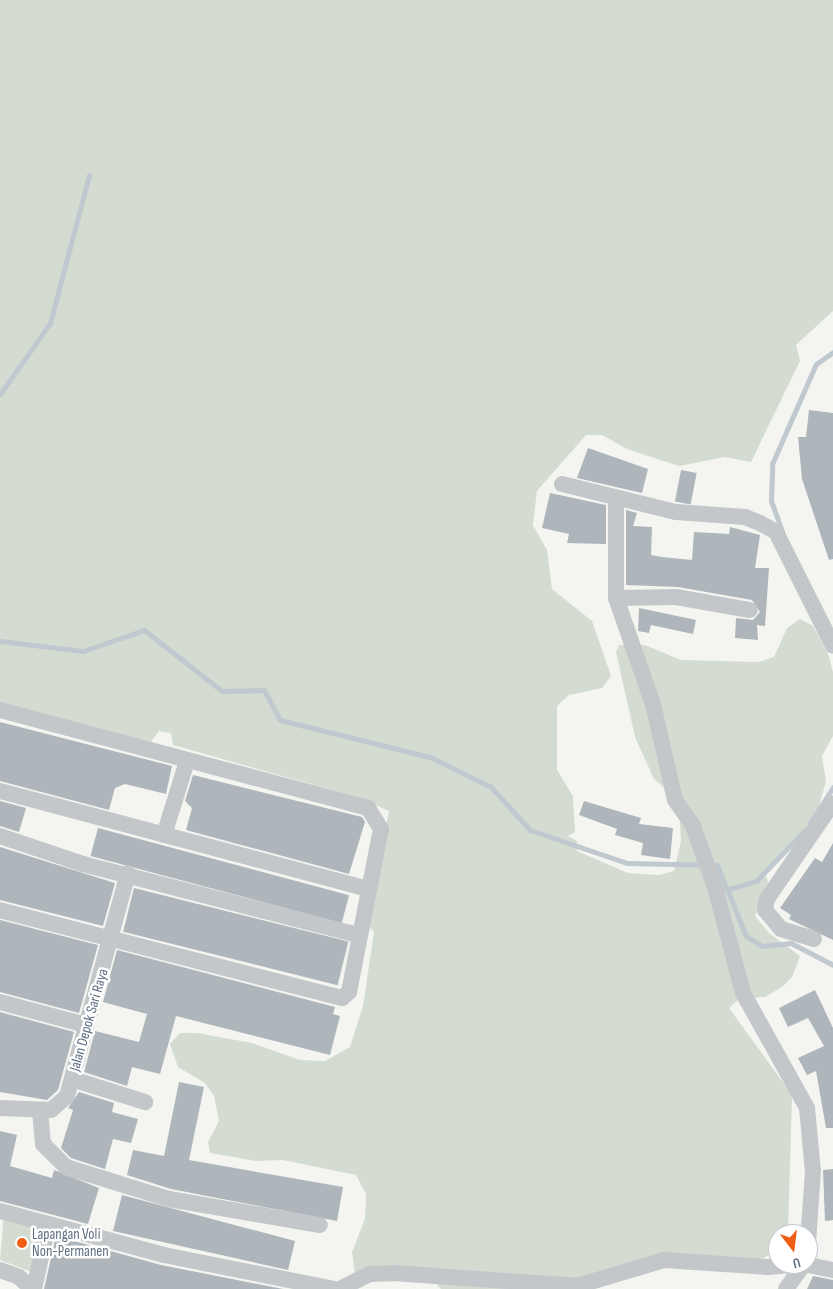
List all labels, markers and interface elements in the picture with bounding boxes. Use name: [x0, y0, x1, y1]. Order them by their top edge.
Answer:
street label: Jalan Depok Sari Raya: [66, 967, 112, 1073]
north arrow: [768, 1224, 818, 1274]
place label: Lapangan Voli Non-Permanen: [32, 1225, 109, 1260]
marker: Lapangan Voli Non-Permanen: [16, 1237, 28, 1249]
text: U: [791, 1254, 802, 1272]

